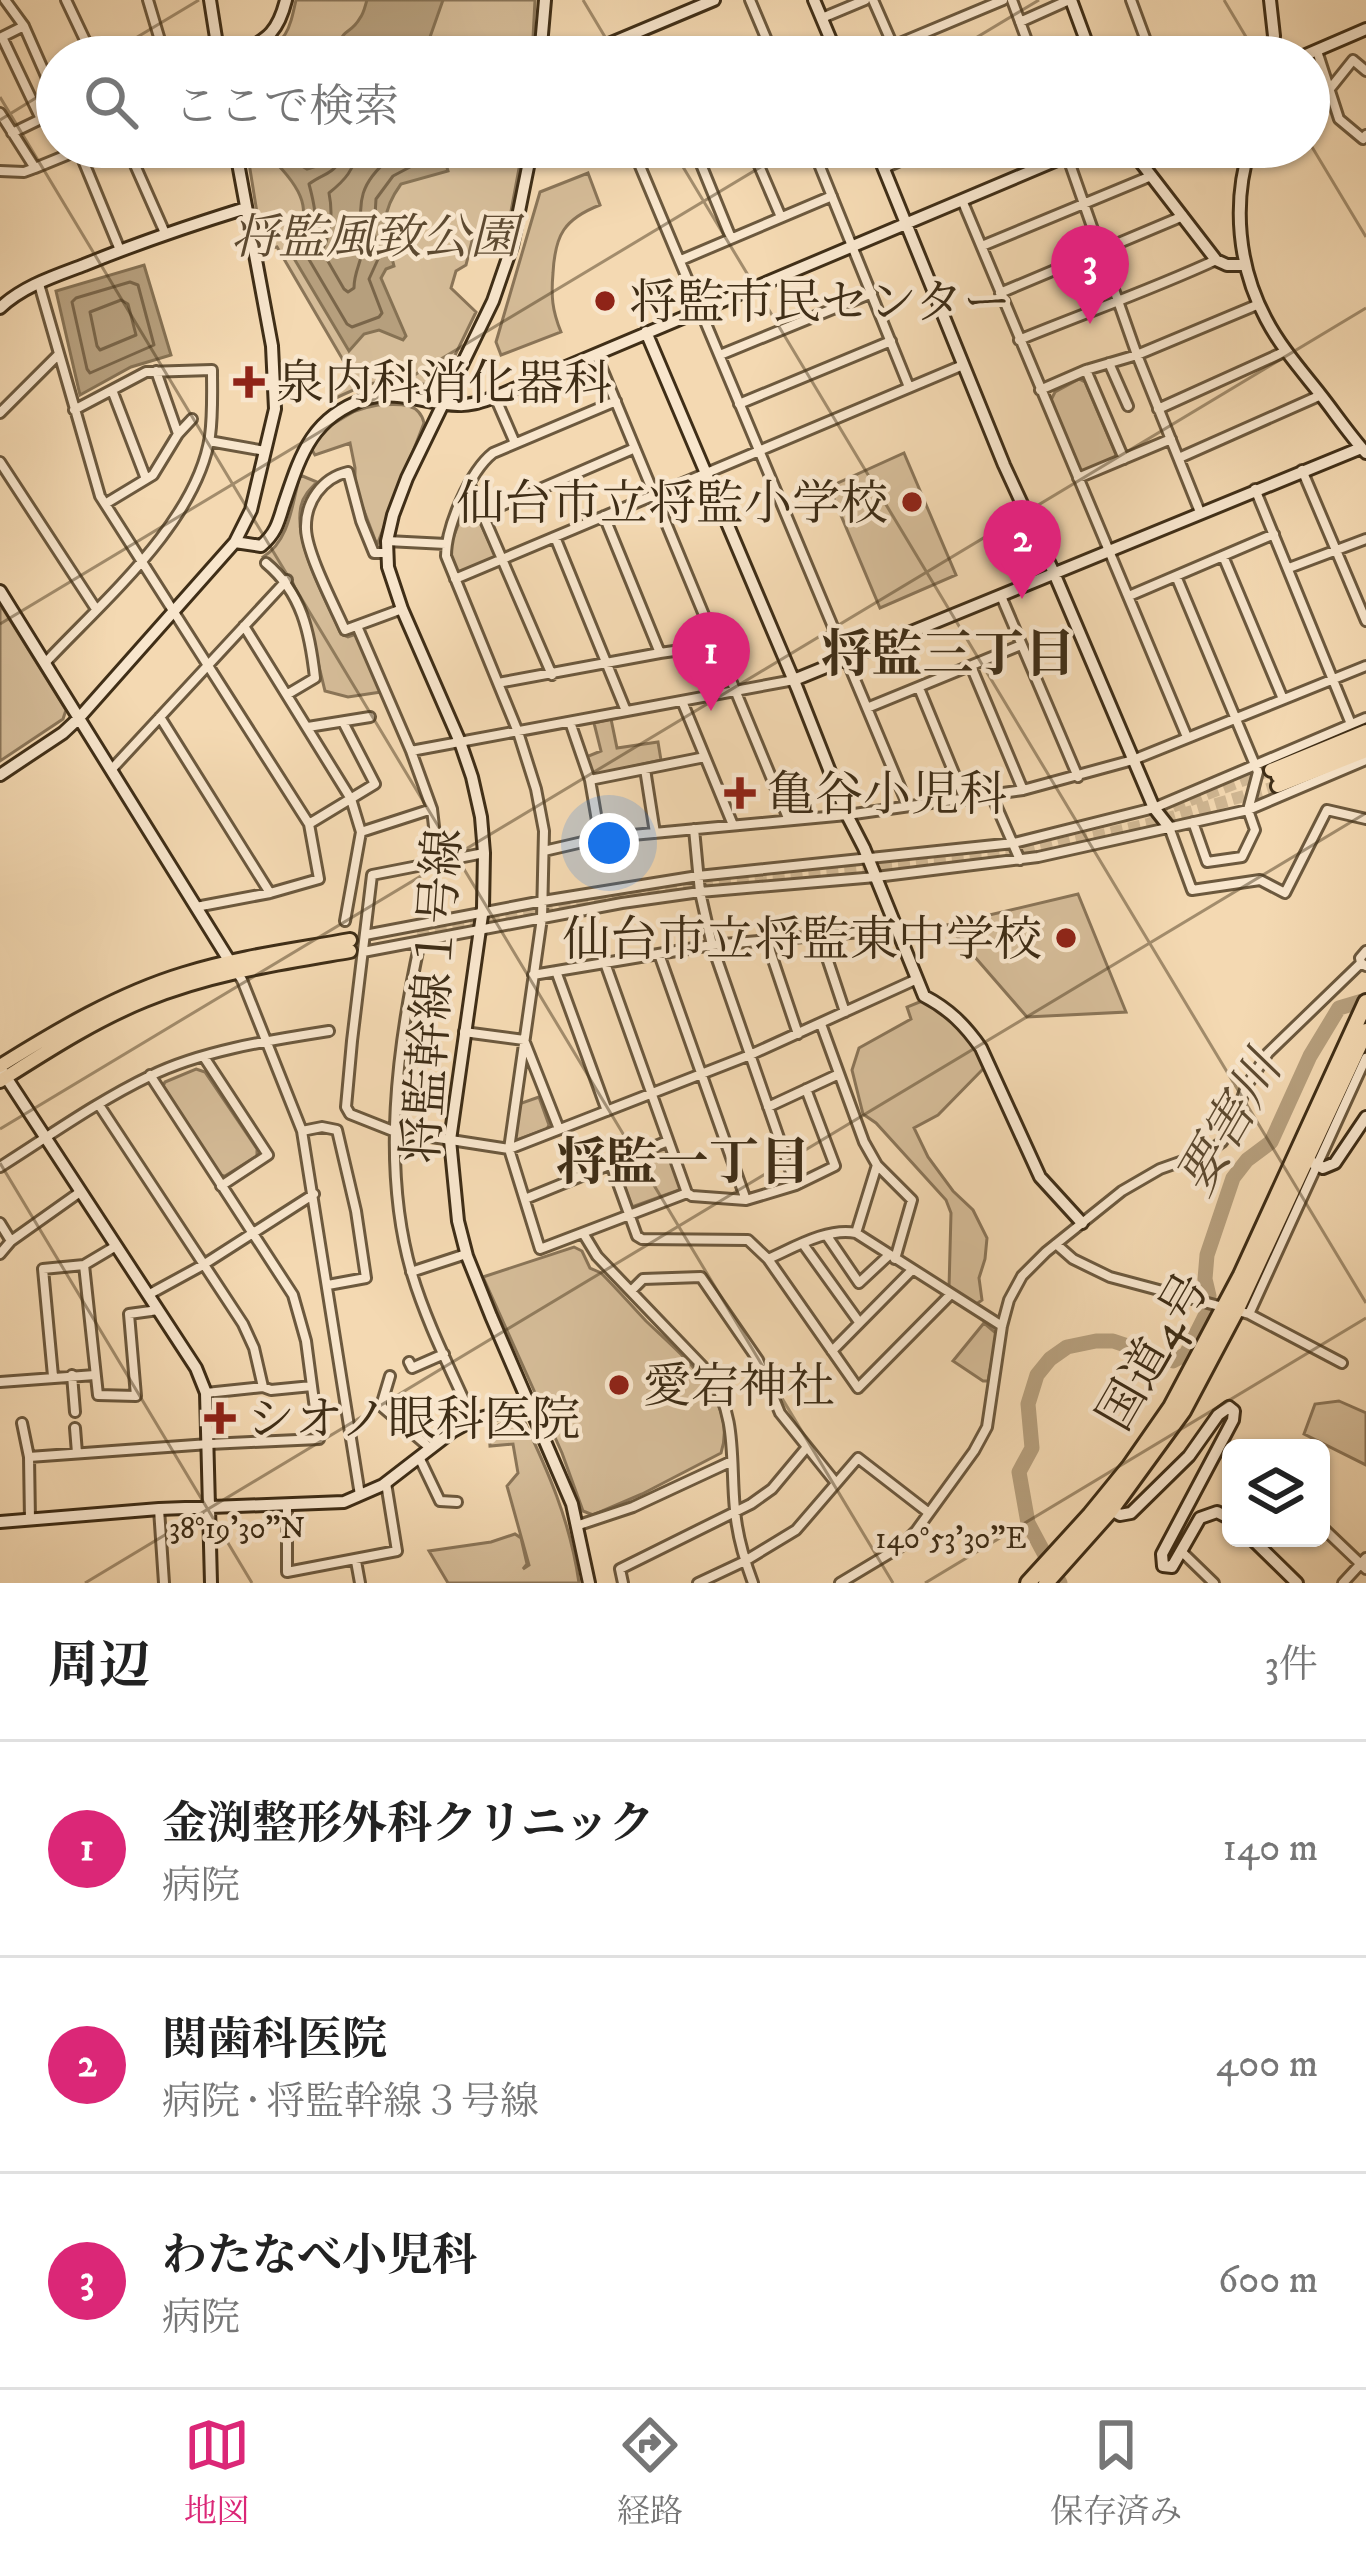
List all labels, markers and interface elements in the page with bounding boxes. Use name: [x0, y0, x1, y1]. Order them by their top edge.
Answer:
search box: [36, 36, 1330, 168]
icon: search: [78, 69, 144, 135]
text: ここで検索: [174, 80, 399, 136]
park label: 将監風致公園: [230, 209, 525, 269]
pin: 3: [1051, 225, 1129, 324]
place label: 将監市民センター: [629, 274, 1011, 334]
marker: 将監市民センター: [592, 288, 618, 314]
place label: 泉内科消化器科: [276, 355, 612, 415]
marker: 泉内科消化器科: [233, 366, 265, 398]
place label: 仙台市立将監小学校: [456, 475, 888, 535]
marker: 仙台市立将監小学校: [899, 489, 925, 515]
pin: 2: [983, 500, 1061, 599]
pin: 1: [672, 612, 750, 711]
district label: 将監三丁目: [820, 624, 1076, 688]
place label: 亀谷小児科: [767, 766, 1007, 826]
marker: 亀谷小児科: [724, 777, 756, 809]
your location: [579, 813, 639, 873]
street label: 将監幹線１号線: [392, 827, 476, 1166]
place label: 仙台市立将監東中学校: [562, 911, 1042, 971]
marker: 仙台市立将監東中学校: [1053, 925, 1079, 951]
water label: 要害川: [1165, 1038, 1299, 1207]
district label: 将監一丁目: [555, 1132, 811, 1196]
street label: 国道4号: [1086, 1263, 1223, 1442]
place label: 愛宕神社: [643, 1358, 835, 1418]
marker: 愛宕神社: [606, 1372, 632, 1398]
place label: シオノ眼科医院: [247, 1391, 580, 1451]
marker: シオノ眼科医院: [204, 1402, 236, 1434]
map controls: [1222, 1439, 1330, 1547]
button: layers: [1222, 1439, 1330, 1547]
text: 38°19'30"N: [169, 1511, 305, 1548]
text: 140°53'30"E: [875, 1521, 1027, 1558]
text: 周辺: [48, 1635, 150, 1699]
text: 3件: [1264, 1641, 1318, 1690]
text: 金渕整形外科クリニック: [162, 1797, 654, 1853]
text: 1: [80, 1824, 94, 1873]
text: 140 m: [1223, 1824, 1318, 1873]
text: 病院: [162, 1862, 240, 1911]
text: 関歯科医院: [162, 2013, 387, 2069]
text: 2: [77, 2040, 97, 2089]
text: 400 m: [1216, 2040, 1318, 2089]
text: 病院 · 将監幹線３号線: [162, 2078, 539, 2127]
text: わたなべ小児科: [162, 2229, 477, 2285]
text: 3: [80, 2256, 94, 2305]
text: 600 m: [1218, 2256, 1318, 2305]
text: 病院: [162, 2294, 240, 2343]
tab: 地図: [184, 2412, 250, 2533]
tab: 経路: [617, 2412, 683, 2533]
tab: 保存済み: [1050, 2412, 1182, 2533]

